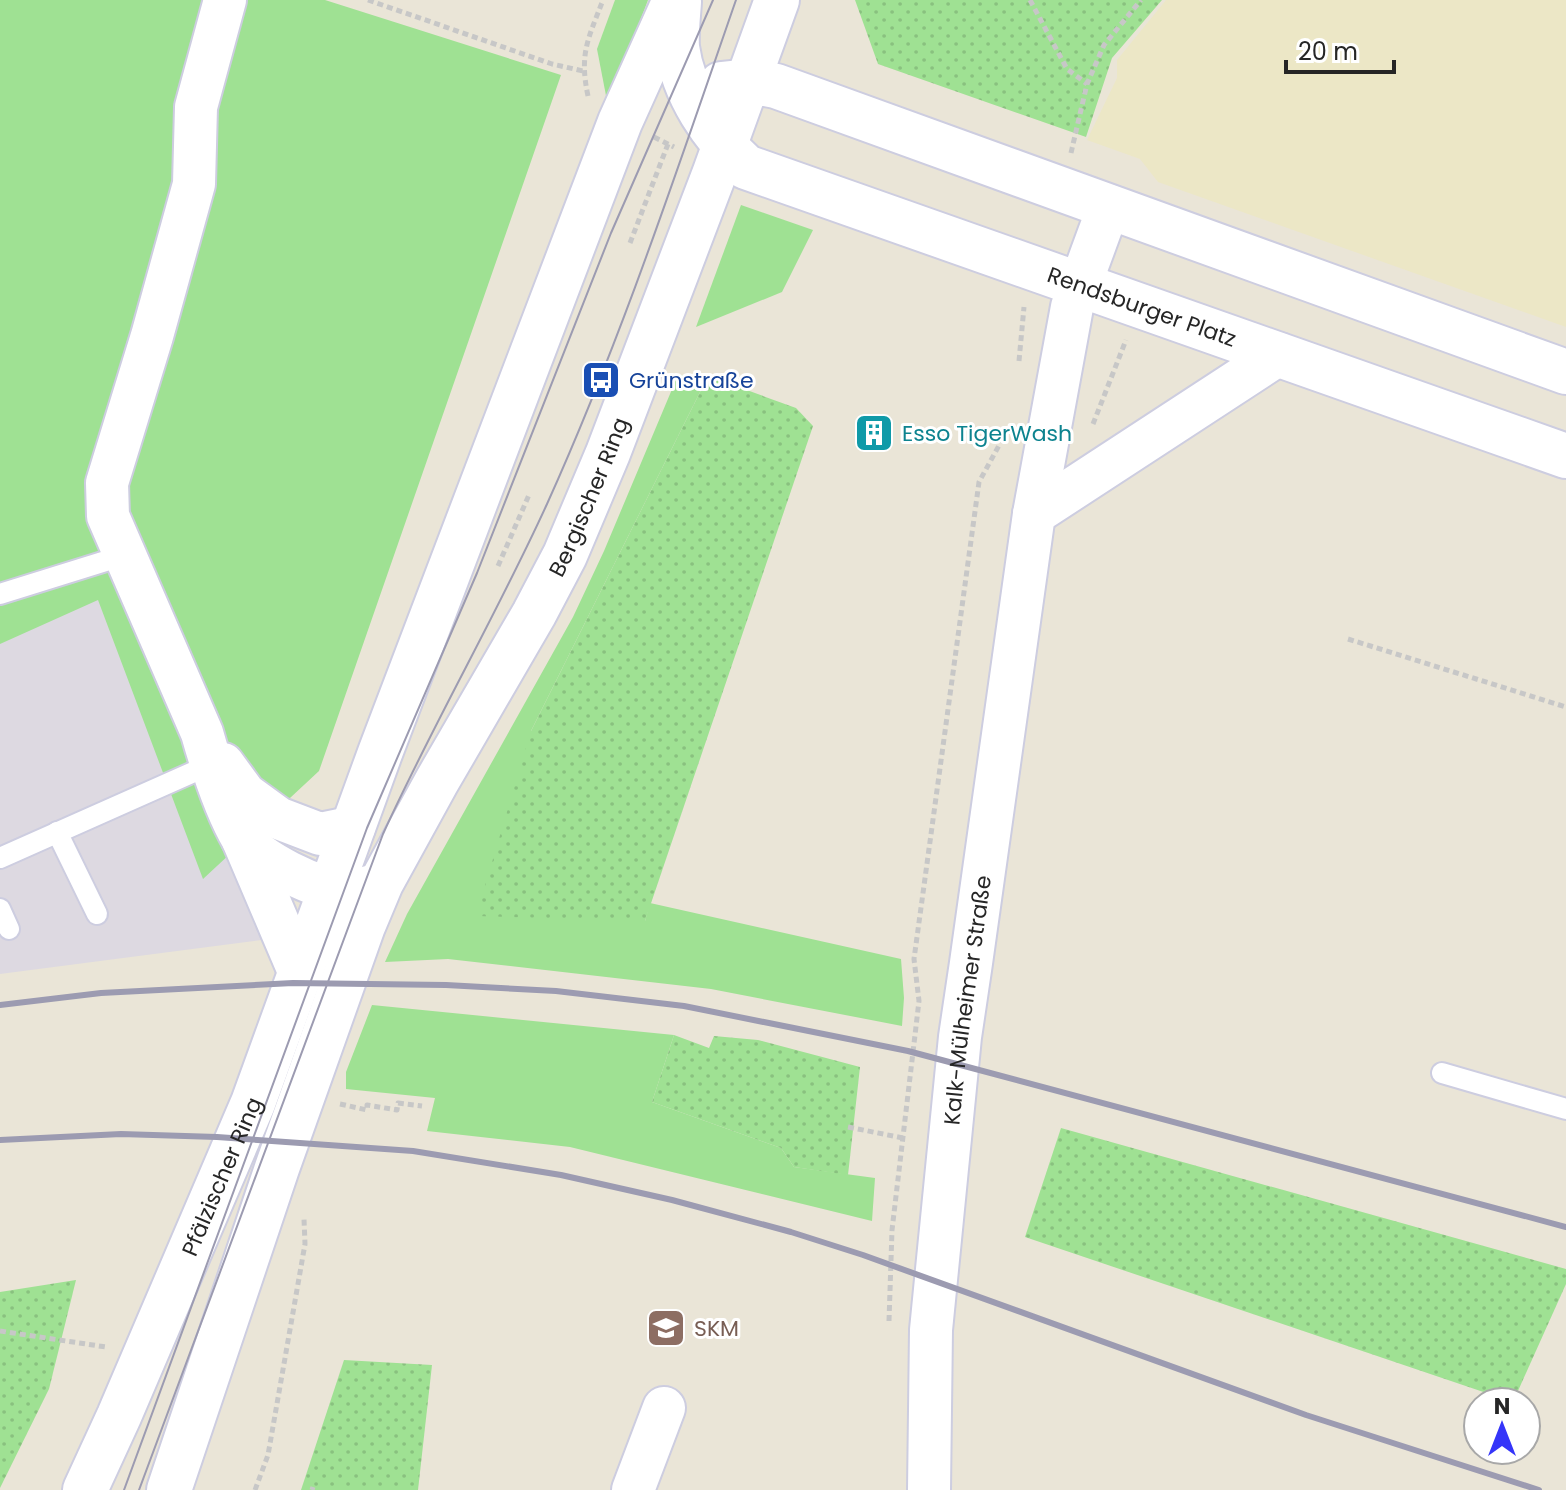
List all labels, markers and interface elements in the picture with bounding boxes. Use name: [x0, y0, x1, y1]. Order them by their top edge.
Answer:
scale bar: [1286, 24, 1394, 74]
text: 20 m: [1298, 35, 1358, 68]
street label: Rendsburger Platz: [1043, 259, 1240, 355]
bus stop icon: Grünstraße: [580, 359, 622, 401]
place label: Grünstraße: [629, 365, 754, 396]
building icon: Esso TigerWash: [853, 412, 895, 454]
street label: Bergischer Ring: [541, 413, 636, 582]
place label: Esso TigerWash: [902, 418, 1072, 449]
street label: Kalk-Mülheimer Straße: [936, 873, 999, 1126]
street label: Pfälzischer Ring: [174, 1092, 270, 1261]
school or university icon: SKM: [645, 1307, 687, 1349]
place label: SKM: [694, 1313, 739, 1344]
north arrow: [1462, 1386, 1542, 1466]
text: N: [1494, 1391, 1510, 1422]

